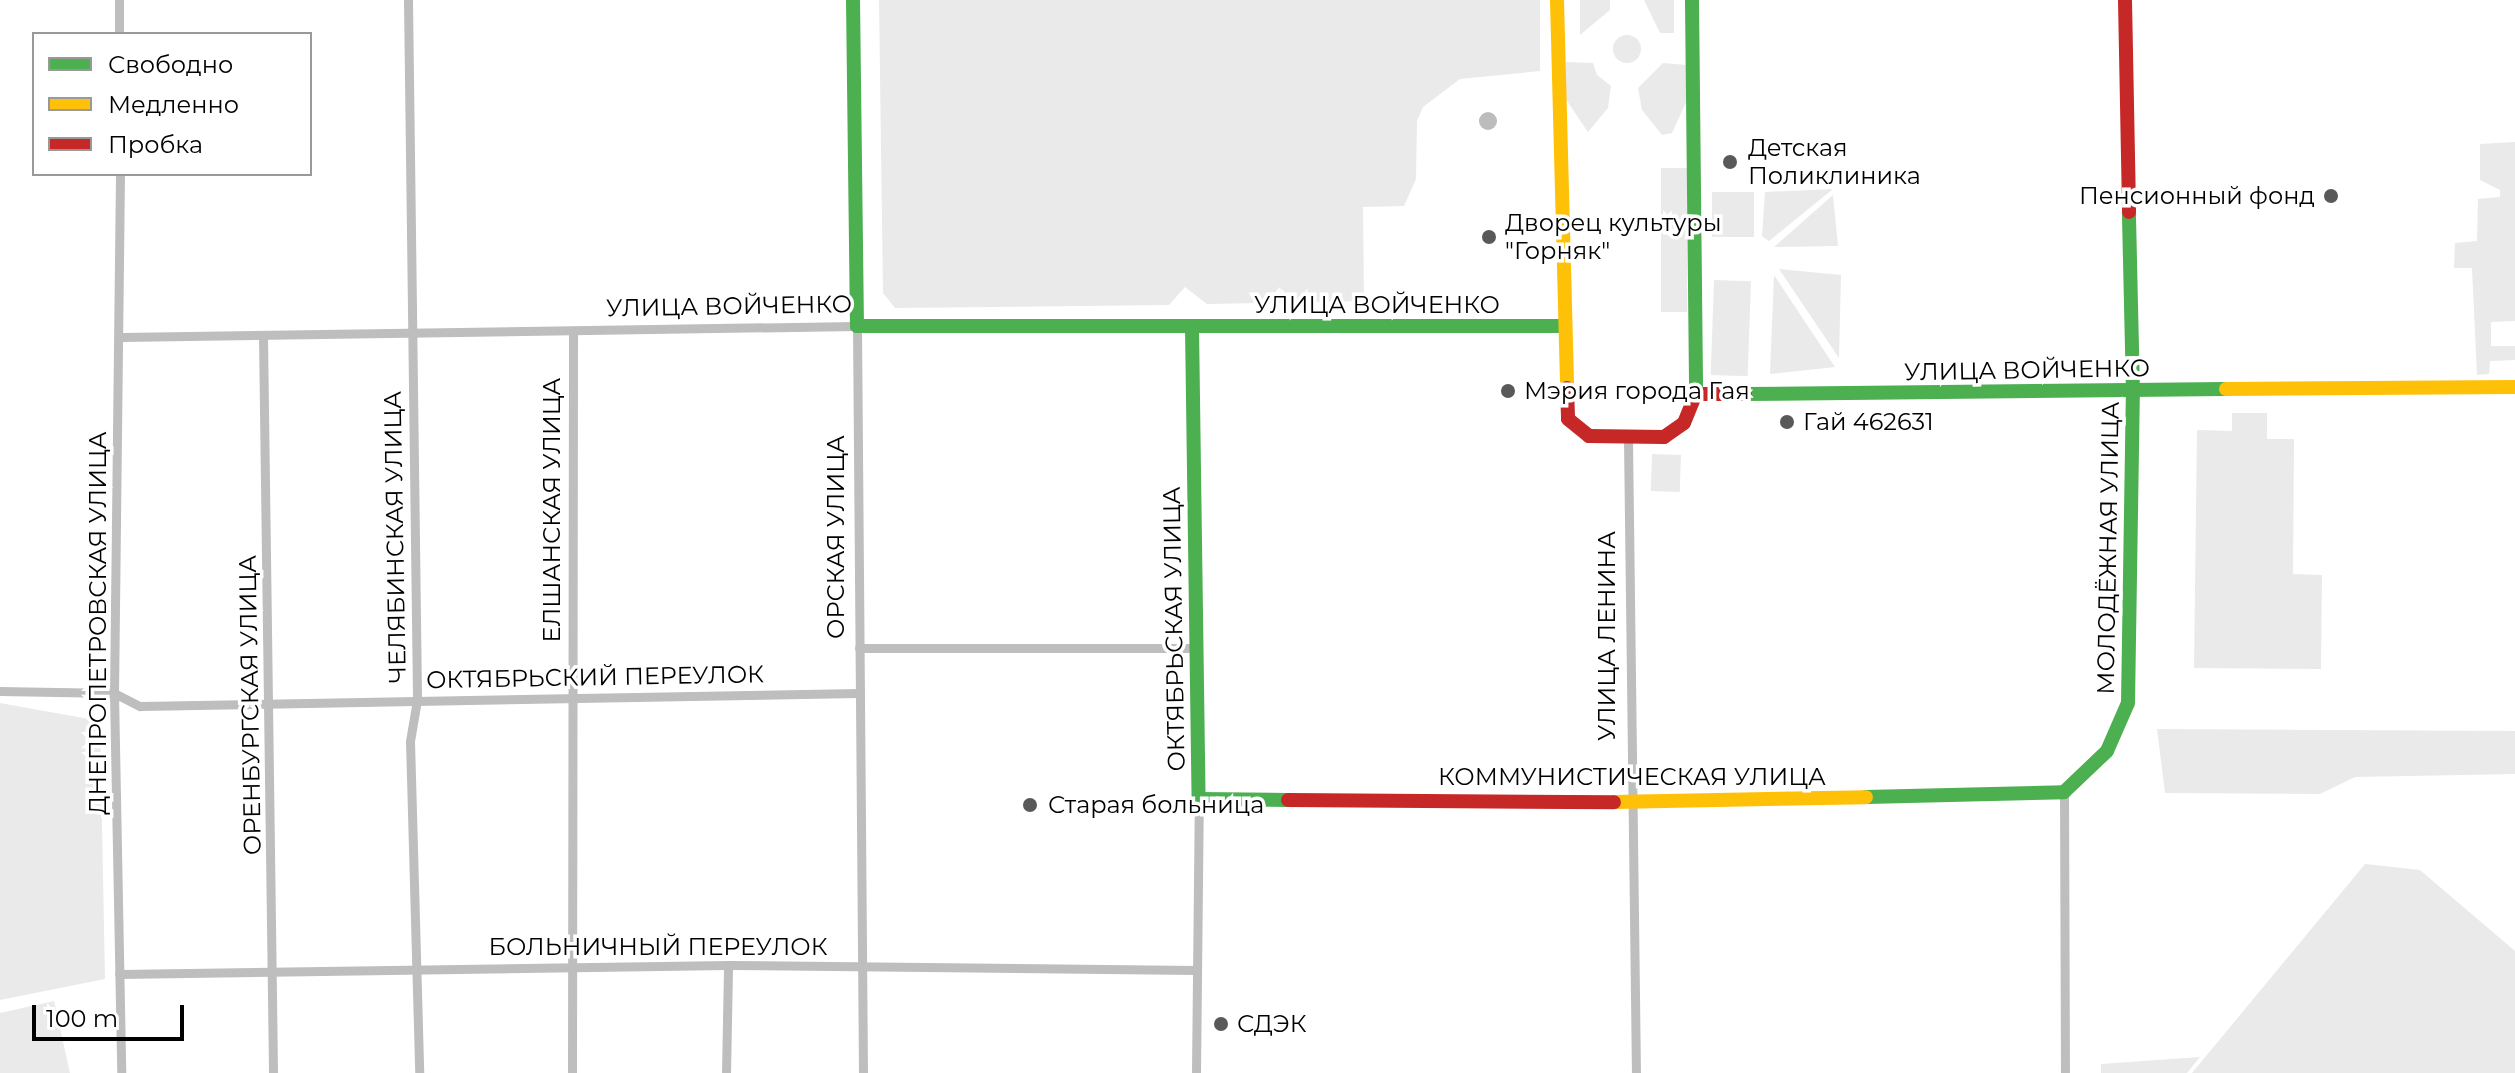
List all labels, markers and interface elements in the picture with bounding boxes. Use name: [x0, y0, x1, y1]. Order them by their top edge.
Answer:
legend: [32, 32, 312, 176]
text: Свободно: [108, 50, 233, 79]
text: Медленно: [108, 90, 239, 119]
text: Пробка: [108, 130, 203, 159]
place label: Детская Поликлиника: [1748, 134, 1921, 190]
marker: Детская Поликлиника: [1719, 151, 1741, 173]
place label: Пенсионный фонд: [2079, 182, 2315, 210]
marker: Пенсионный фонд: [2322, 187, 2340, 205]
place label: Дворец культуры "Горняк": [1505, 209, 1722, 265]
marker: Дворец культуры "Горняк": [1480, 228, 1498, 246]
street label: УЛИЦА ВОЙЧЕНКО: [606, 289, 852, 323]
street label: УЛИЦА ВОЙЧЕНКО: [1254, 291, 1500, 319]
street label: УЛИЦА ВОЙЧЕНКО: [1904, 353, 2150, 387]
place label: Мэрия города Гая: [1524, 377, 1750, 405]
street label: ЕЛШАНСКАЯ УЛИЦА: [538, 378, 566, 642]
marker: Мэрия города Гая: [1499, 382, 1517, 400]
street label: ЧЕЛЯБИНСКАЯ УЛИЦА: [378, 391, 412, 683]
street label: МОЛОДЁЖНАЯ УЛИЦА: [2091, 401, 2125, 695]
place label: Гай 462631: [1803, 408, 1934, 436]
marker: Гай 462631: [1778, 413, 1796, 431]
street label: ДНЕПРОПЕТРОВСКАЯ УЛИЦА: [84, 431, 112, 815]
street label: ОРСКАЯ УЛИЦА: [822, 435, 850, 639]
street label: ОКТЯБРЬСКАЯ УЛИЦА: [1157, 486, 1191, 772]
street label: УЛИЦА ЛЕНИНА: [1593, 531, 1621, 741]
street label: ОРЕНБУРГСКАЯ УЛИЦА: [233, 555, 267, 855]
street label: ОКТЯБРЬСКИЙ ПЕРЕУЛОК: [426, 660, 764, 694]
street label: КОММУНИСТИЧЕСКАЯ УЛИЦА: [1438, 763, 1826, 791]
place label: Старая больница: [1048, 791, 1264, 819]
marker: Старая больница: [1019, 794, 1041, 816]
street label: БОЛЬНИЧНЫЙ ПЕРЕУЛОК: [488, 933, 828, 961]
scale bar: [36, 989, 188, 1039]
text: 100 m: [46, 1004, 118, 1033]
place label: СДЭК: [1237, 1010, 1307, 1038]
marker: СДЭК: [1212, 1015, 1230, 1033]

